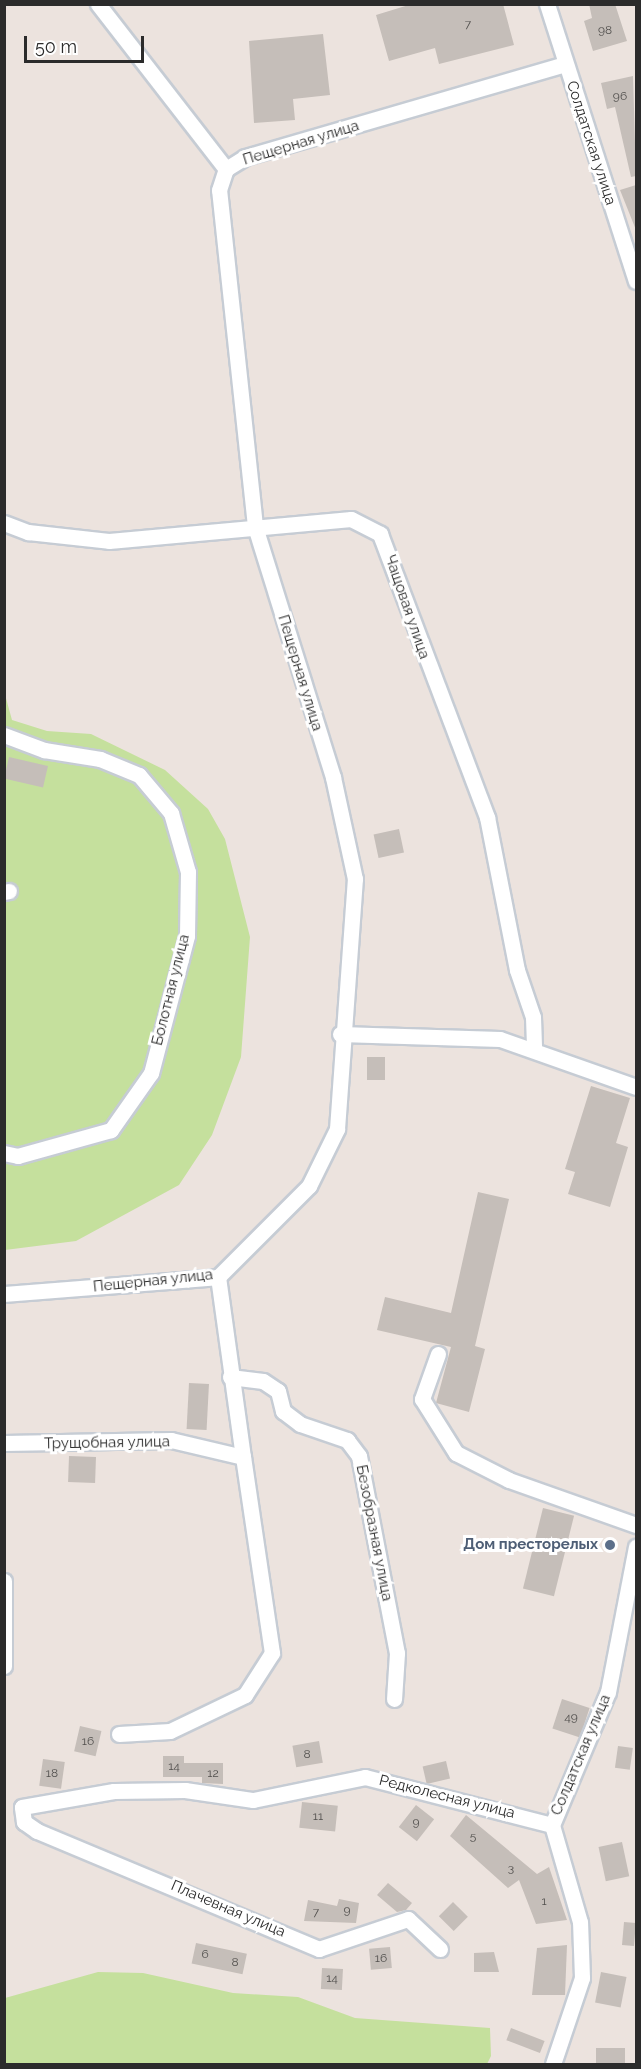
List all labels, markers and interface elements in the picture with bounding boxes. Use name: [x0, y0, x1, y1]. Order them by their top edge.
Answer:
house number: 7: [465, 18, 471, 32]
scale bar: [27, 24, 147, 62]
house number: 98: [598, 24, 612, 38]
text: 50 m: [35, 36, 77, 57]
street label: Солдатская улица: [562, 78, 620, 208]
house number: 96: [613, 90, 627, 104]
street label: Пещерная улица: [241, 117, 361, 169]
street label: Чащовая улица: [381, 552, 433, 662]
street label: Пещерная улица: [274, 613, 326, 733]
street label: Болотная улица: [148, 932, 194, 1048]
street label: Пещерная улица: [92, 1266, 214, 1296]
street label: Трущобная улица: [44, 1433, 170, 1453]
street label: Безобразная улица: [352, 1463, 396, 1603]
place label: Дом престорелых: [463, 1536, 598, 1554]
marker: Дом престорелых: [603, 1538, 617, 1552]
street label: Солдатская улица: [547, 1692, 615, 1818]
house number: 49: [564, 1711, 578, 1725]
house number: 16: [82, 1735, 94, 1749]
house number: 8: [303, 1748, 311, 1762]
house number: 14: [168, 1760, 180, 1774]
house number: 18: [46, 1767, 58, 1781]
house number: 12: [207, 1767, 219, 1781]
street label: Редколесная улица: [377, 1771, 517, 1823]
house number: 11: [313, 1810, 323, 1824]
house number: 9: [412, 1816, 420, 1830]
house number: 5: [470, 1830, 476, 1844]
house number: 3: [508, 1862, 514, 1876]
street label: Плачевная улица: [168, 1877, 288, 1941]
house number: 1: [541, 1895, 547, 1909]
house number: 9: [343, 1904, 351, 1918]
house number: 7: [313, 1906, 319, 1920]
house number: 6: [201, 1948, 209, 1962]
house number: 16: [375, 1952, 387, 1966]
house number: 8: [231, 1956, 239, 1970]
house number: 14: [326, 1972, 338, 1986]

